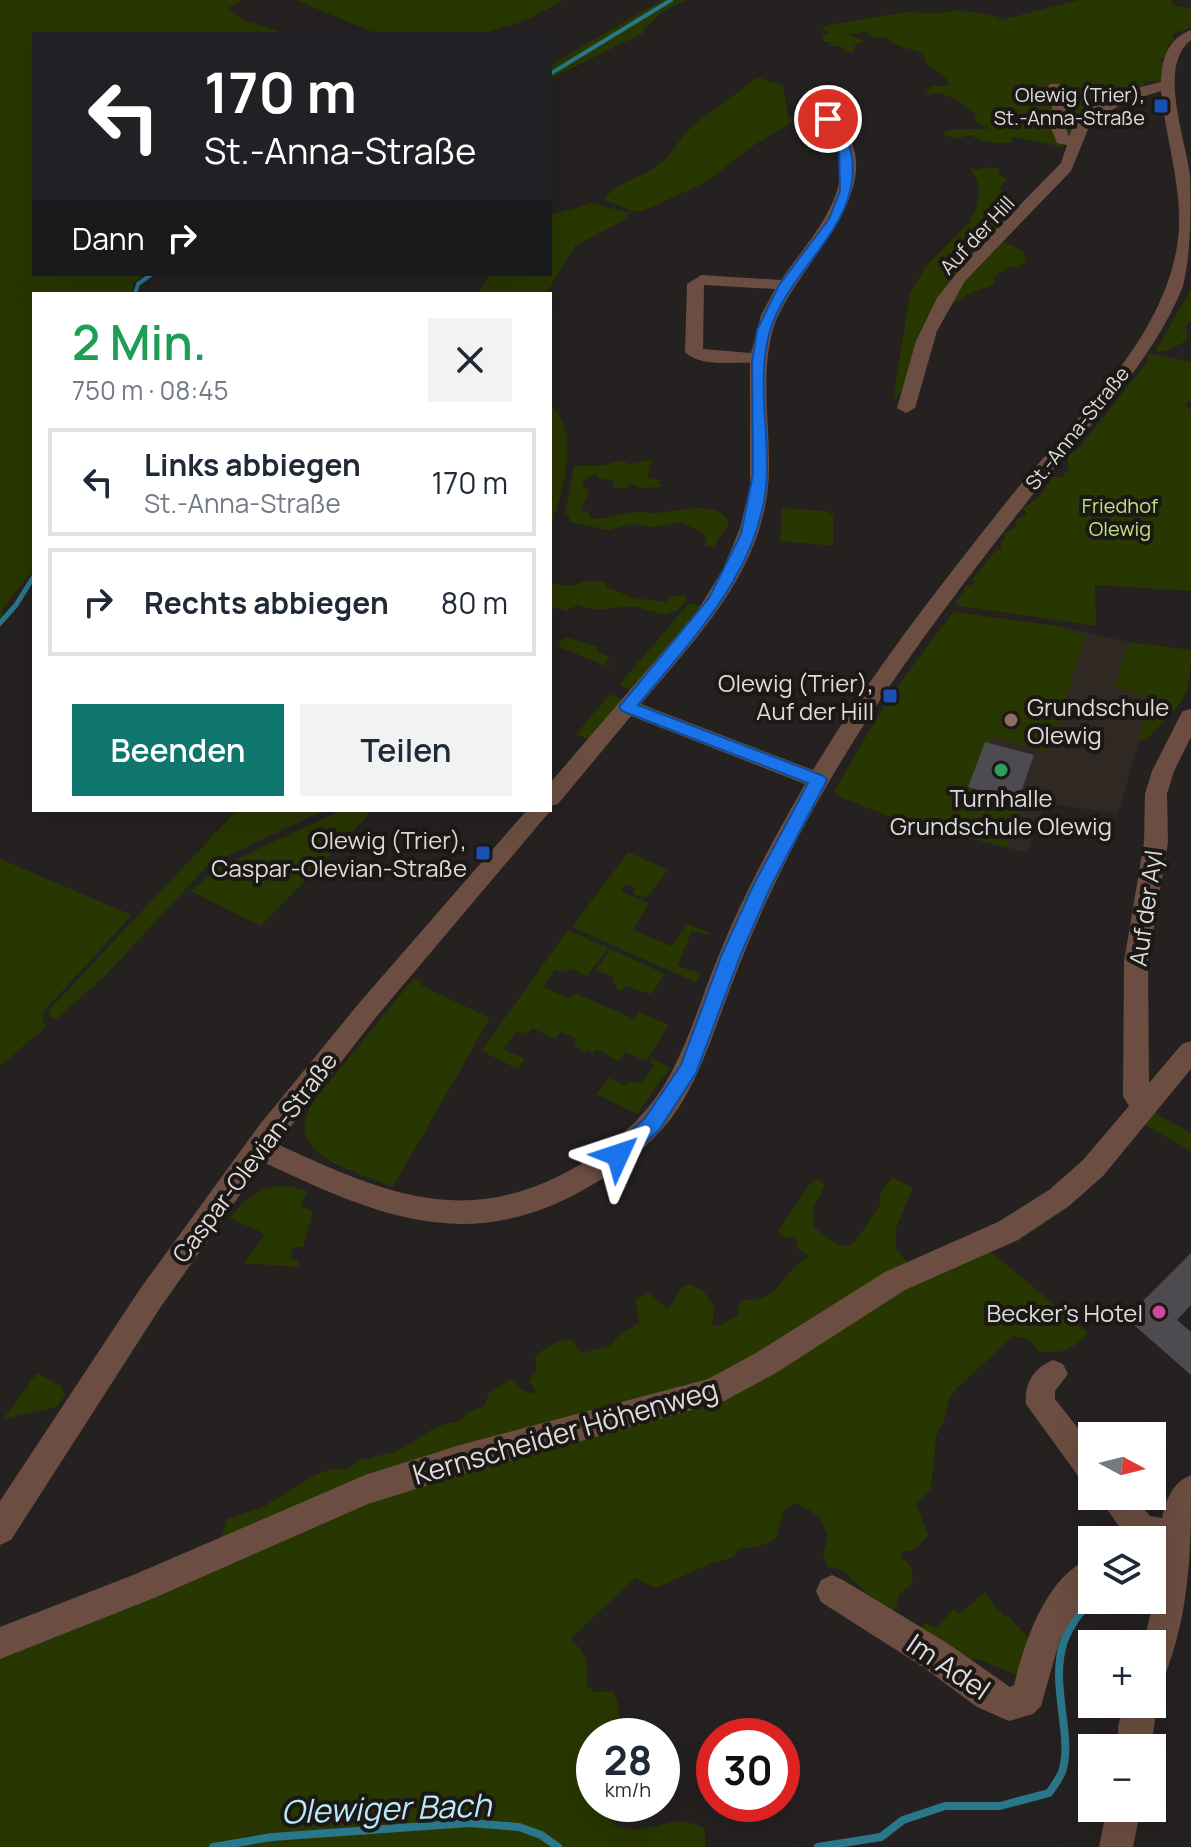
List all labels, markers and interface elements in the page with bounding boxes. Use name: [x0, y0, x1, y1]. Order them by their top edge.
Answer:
text: 170 m: [204, 53, 357, 130]
icon: left: [72, 64, 176, 168]
place label: Olewig (Trier), St.-Anna-Straße: [994, 81, 1145, 131]
pin: [794, 85, 862, 153]
icon: arrive: [806, 97, 850, 141]
marker: Olewig (Trier), St.-Anna-Straße: [1152, 97, 1170, 115]
text: St.-Anna-Straße: [204, 126, 476, 175]
street label: Auf der Hill: [934, 190, 1020, 280]
icon: right: [160, 216, 204, 260]
text: Dann: [72, 218, 144, 259]
text: 2 Min.: [72, 309, 207, 374]
button: close: [428, 318, 512, 402]
street label: St.-Anna-Straße: [1019, 361, 1135, 495]
text: 750 m · 08:45: [72, 372, 229, 408]
text: Links abbiegen: [144, 444, 361, 485]
icon: left: [76, 460, 120, 504]
text: 170 m: [431, 462, 508, 503]
text: St.-Anna-Straße: [144, 485, 341, 521]
park label: Friedhof Olewig: [1082, 492, 1158, 542]
icon: right: [76, 580, 120, 624]
text: Rechts abbiegen: [144, 582, 389, 623]
text: 80 m: [441, 582, 508, 623]
place label: Olewig (Trier), Auf der Hill: [718, 666, 874, 727]
marker: Olewig (Trier), Auf der Hill: [881, 687, 899, 705]
place label: Grundschule Olewig: [1027, 690, 1169, 751]
button: Beenden: [72, 704, 284, 796]
button: Teilen: [300, 704, 512, 796]
marker: Grundschule Olewig: [1002, 711, 1020, 729]
marker: Turnhalle Grundschule Olewig: [992, 761, 1010, 779]
place label: Turnhalle Grundschule Olewig: [890, 781, 1112, 842]
place label: Olewig (Trier), Caspar-Olevian-Straße: [211, 823, 467, 884]
marker: Olewig (Trier), Caspar-Olevian-Straße: [474, 844, 492, 862]
street label: Auf der Ayl: [1121, 848, 1169, 968]
street label: Caspar-Olevian-Straße: [164, 1045, 344, 1269]
position arrow: [576, 1113, 660, 1197]
place label: Becker's Hotel: [986, 1296, 1143, 1329]
marker: Becker's Hotel: [1150, 1303, 1168, 1321]
street label: Kernscheider Höhenweg: [408, 1369, 722, 1493]
north arrow: [1078, 1422, 1166, 1510]
map controls: [1078, 1422, 1166, 1822]
button: layers: [1078, 1526, 1166, 1614]
street label: Im Adel: [900, 1624, 998, 1708]
button: +: [1078, 1630, 1166, 1718]
speed limit sign: 30: [696, 1718, 800, 1822]
text: 28: [604, 1732, 652, 1787]
button: −: [1078, 1734, 1166, 1822]
text: km/h: [605, 1776, 651, 1803]
water label: Olewiger Bach: [280, 1782, 493, 1834]

